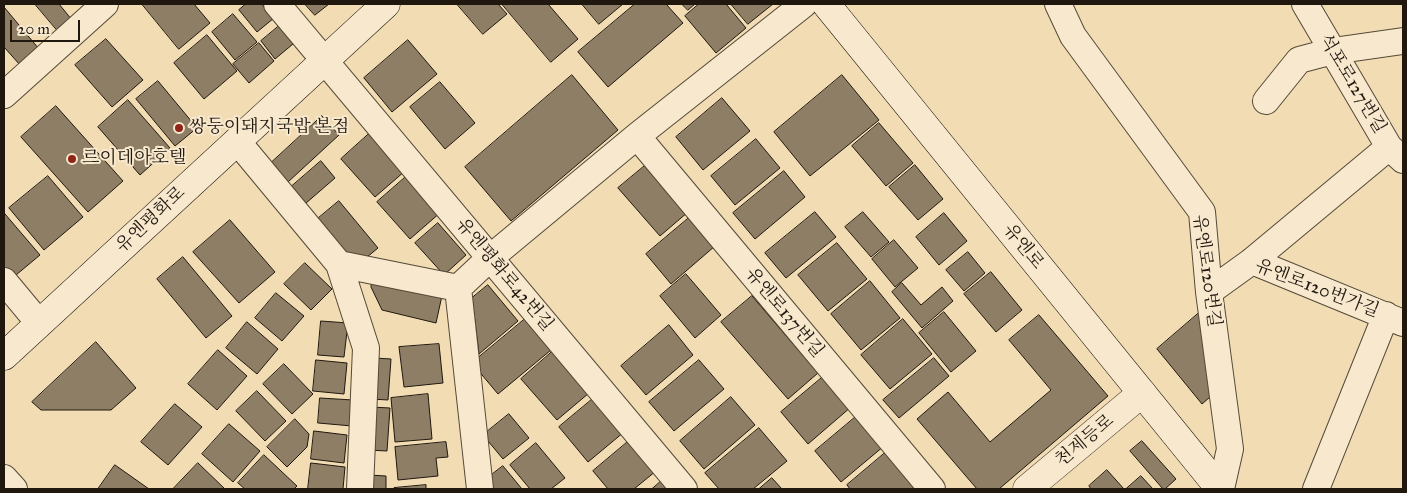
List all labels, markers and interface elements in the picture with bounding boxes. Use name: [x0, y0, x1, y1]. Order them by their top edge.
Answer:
scale bar: [12, 10, 82, 42]
text: 20 m: [18, 20, 50, 38]
street label: 석포로127번길: [1314, 30, 1390, 138]
place label: 쌍둥이돼지국밥 본점: [189, 117, 349, 139]
marker: 쌍둥이돼지국밥 본점: [173, 122, 185, 134]
place label: 르이데아호텔: [82, 148, 186, 170]
marker: 르이데아호텔: [66, 153, 78, 165]
street label: 유엔평화로: [112, 182, 190, 258]
street label: 유엔로120번길: [1187, 213, 1225, 329]
street label: 유엔평화로42번길: [451, 214, 557, 336]
street label: 유엔로: [998, 220, 1048, 274]
street label: 유엔로120번가길: [1252, 255, 1382, 323]
street label: 유엔로137번길: [740, 264, 828, 362]
street label: 천제등로: [1051, 410, 1119, 472]

